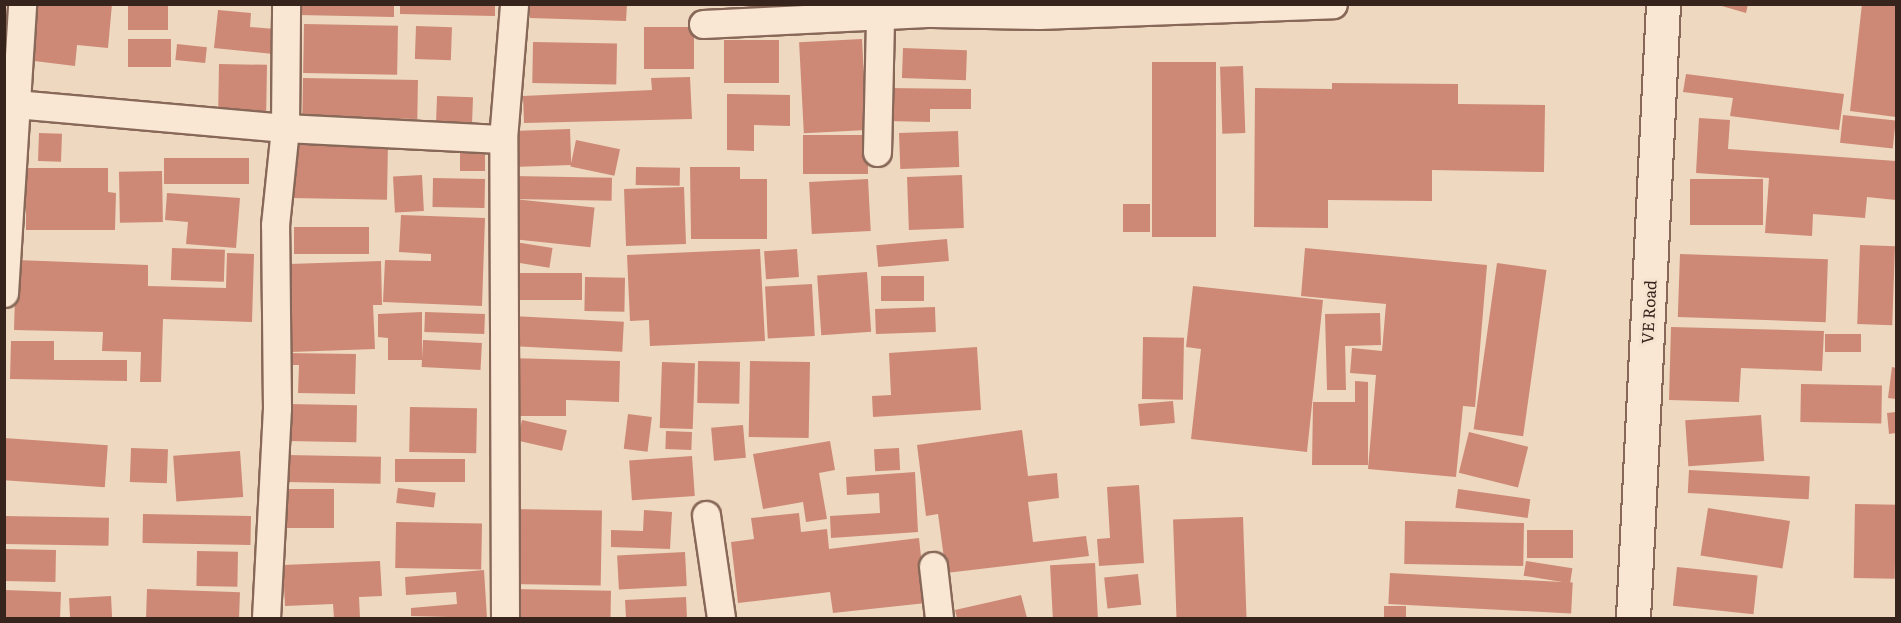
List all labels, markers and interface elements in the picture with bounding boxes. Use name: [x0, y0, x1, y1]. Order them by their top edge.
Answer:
street label: VE Road: [1637, 280, 1659, 344]

